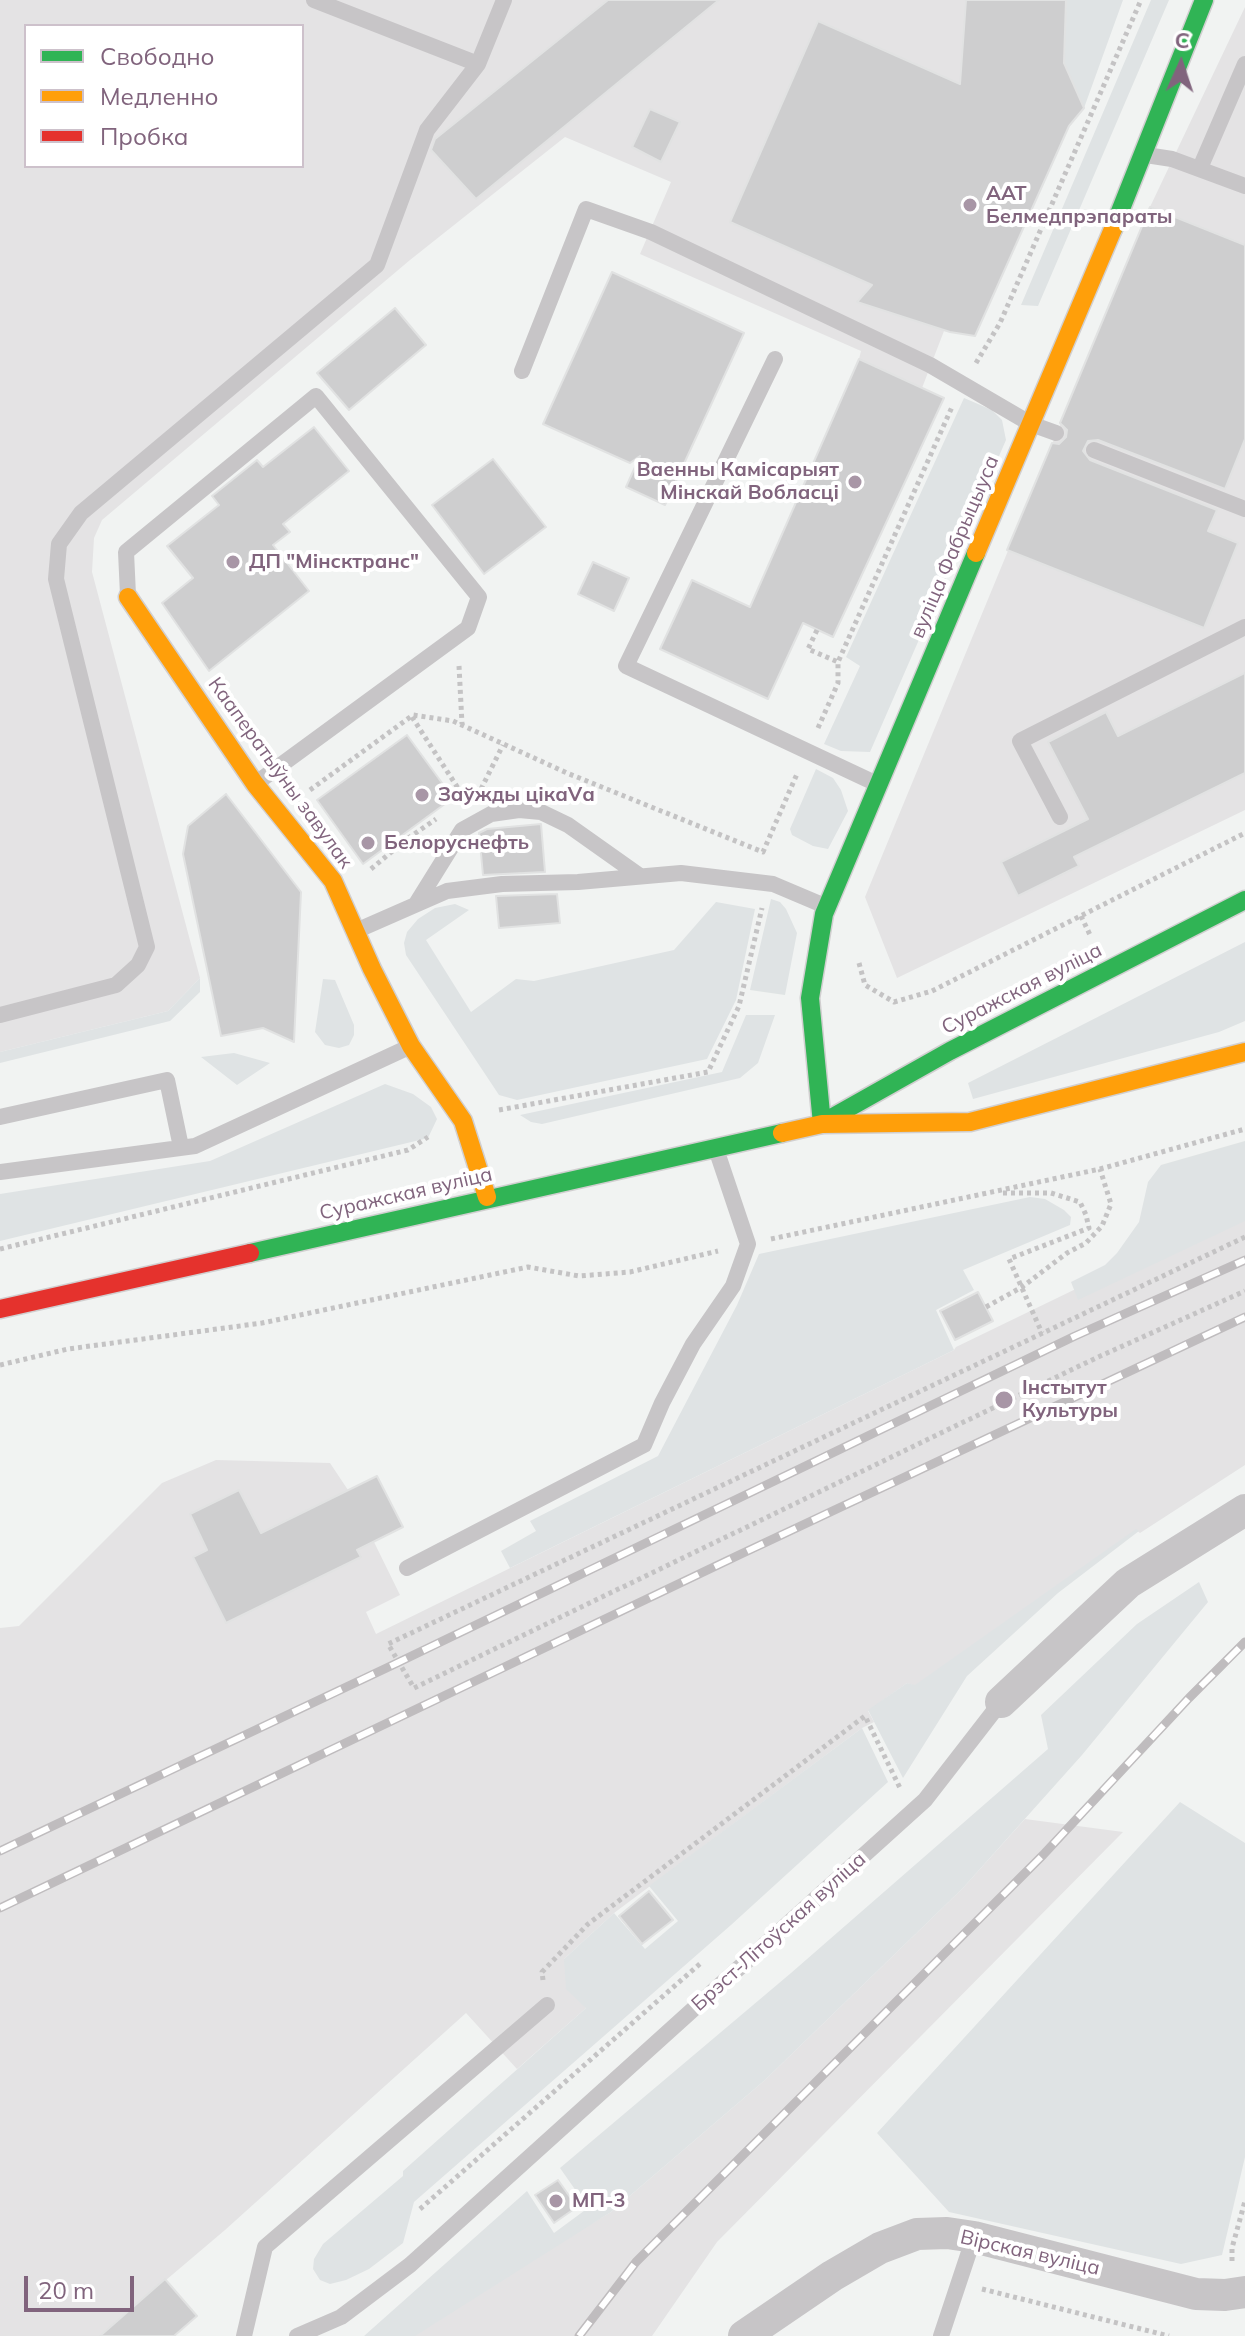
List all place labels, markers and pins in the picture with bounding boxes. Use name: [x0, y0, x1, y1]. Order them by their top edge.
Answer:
place label: ААТ Белмедпрэпараты: [986, 182, 1173, 229]
marker: ААТ Белмедпрэпараты: [961, 196, 979, 214]
place label: Ваенны Камісарыят Мінскай Вобласці: [637, 458, 839, 505]
marker: Ваенны Камісарыят Мінскай Вобласці: [846, 473, 864, 491]
place label: ДП "Мінсктранс": [249, 550, 419, 574]
marker: ДП "Мінсктранс": [224, 553, 242, 571]
place label: Заўжды цікаVа: [438, 783, 595, 807]
marker: Заўжды цікаVа: [413, 786, 431, 804]
place label: Белоруснефть: [384, 831, 529, 855]
marker: Белоруснефть: [359, 834, 377, 852]
place label: Інстытут Культуры: [1022, 1376, 1118, 1423]
marker: Інстытут Культуры: [993, 1389, 1015, 1411]
place label: МП-3: [572, 2189, 626, 2213]
marker: МП-3: [547, 2192, 565, 2210]

